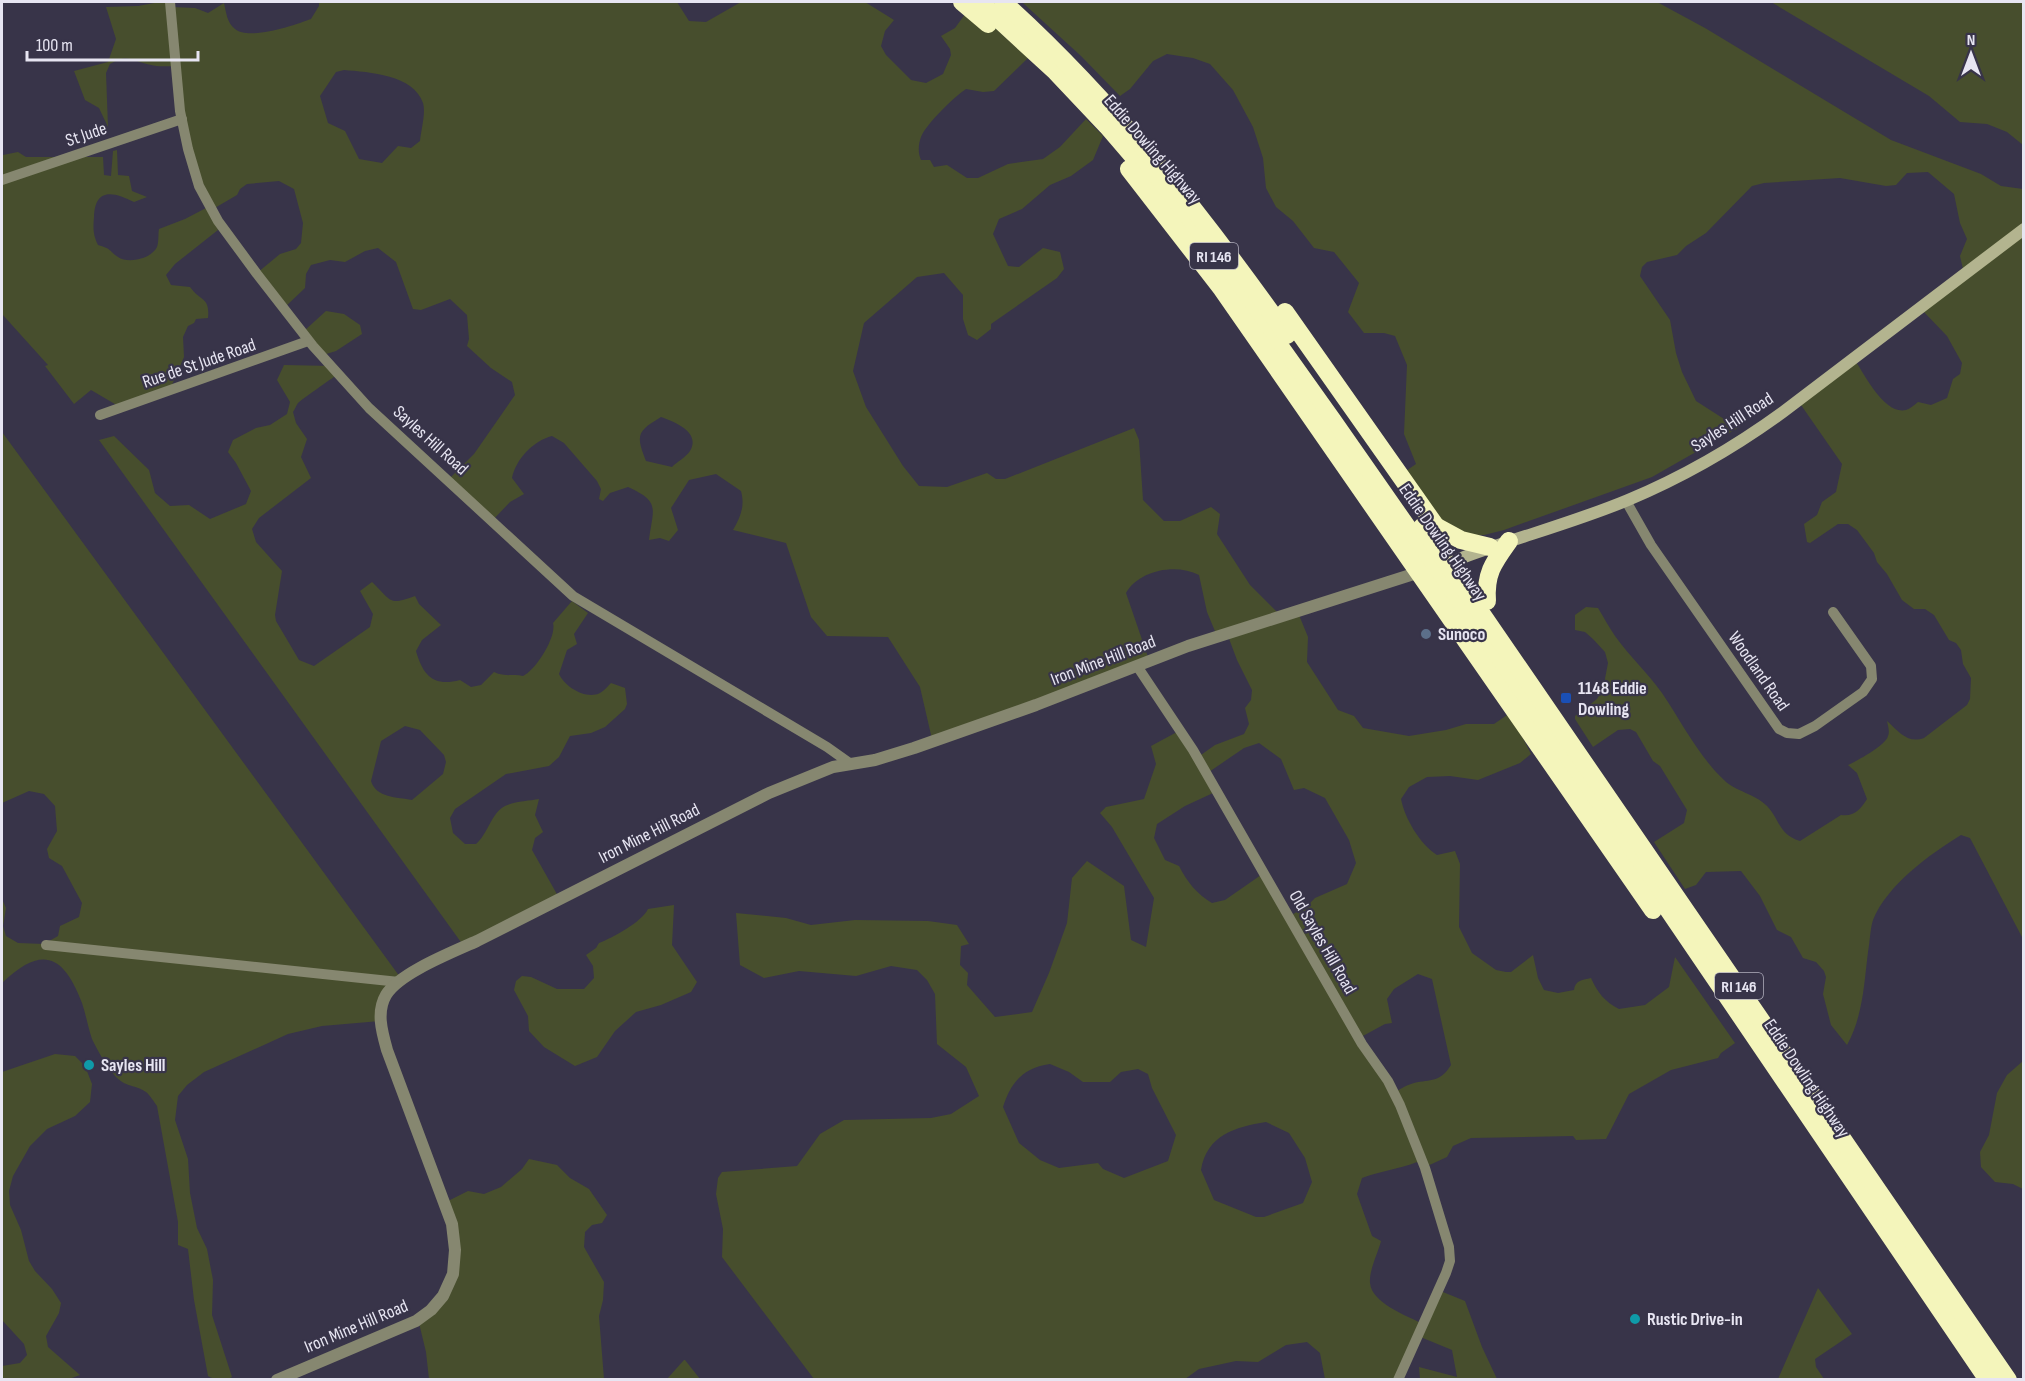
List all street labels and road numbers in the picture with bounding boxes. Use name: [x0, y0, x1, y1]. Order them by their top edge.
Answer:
street label: Eddie Dowling Highway: [1099, 90, 1206, 208]
street label: St Jude: [63, 118, 109, 151]
road number: RI 146: [1190, 243, 1238, 269]
street label: Rue de St Jude Road: [140, 334, 259, 393]
street label: Sayles Hill Road: [1687, 388, 1777, 457]
street label: Sayles Hill Road: [389, 401, 472, 479]
street label: Eddie Dowling Highway: [1394, 480, 1491, 605]
street label: Woodland Road: [1724, 628, 1794, 715]
street label: Iron Mine Hill Road: [1048, 631, 1158, 690]
street label: Iron Mine Hill Road: [595, 799, 703, 868]
street label: Old Sayles Hill Road: [1284, 887, 1361, 998]
road number: RI 146: [1715, 973, 1763, 999]
street label: Eddie Dowling Highway: [1759, 1015, 1854, 1141]
street label: Iron Mine Hill Road: [301, 1295, 411, 1358]

